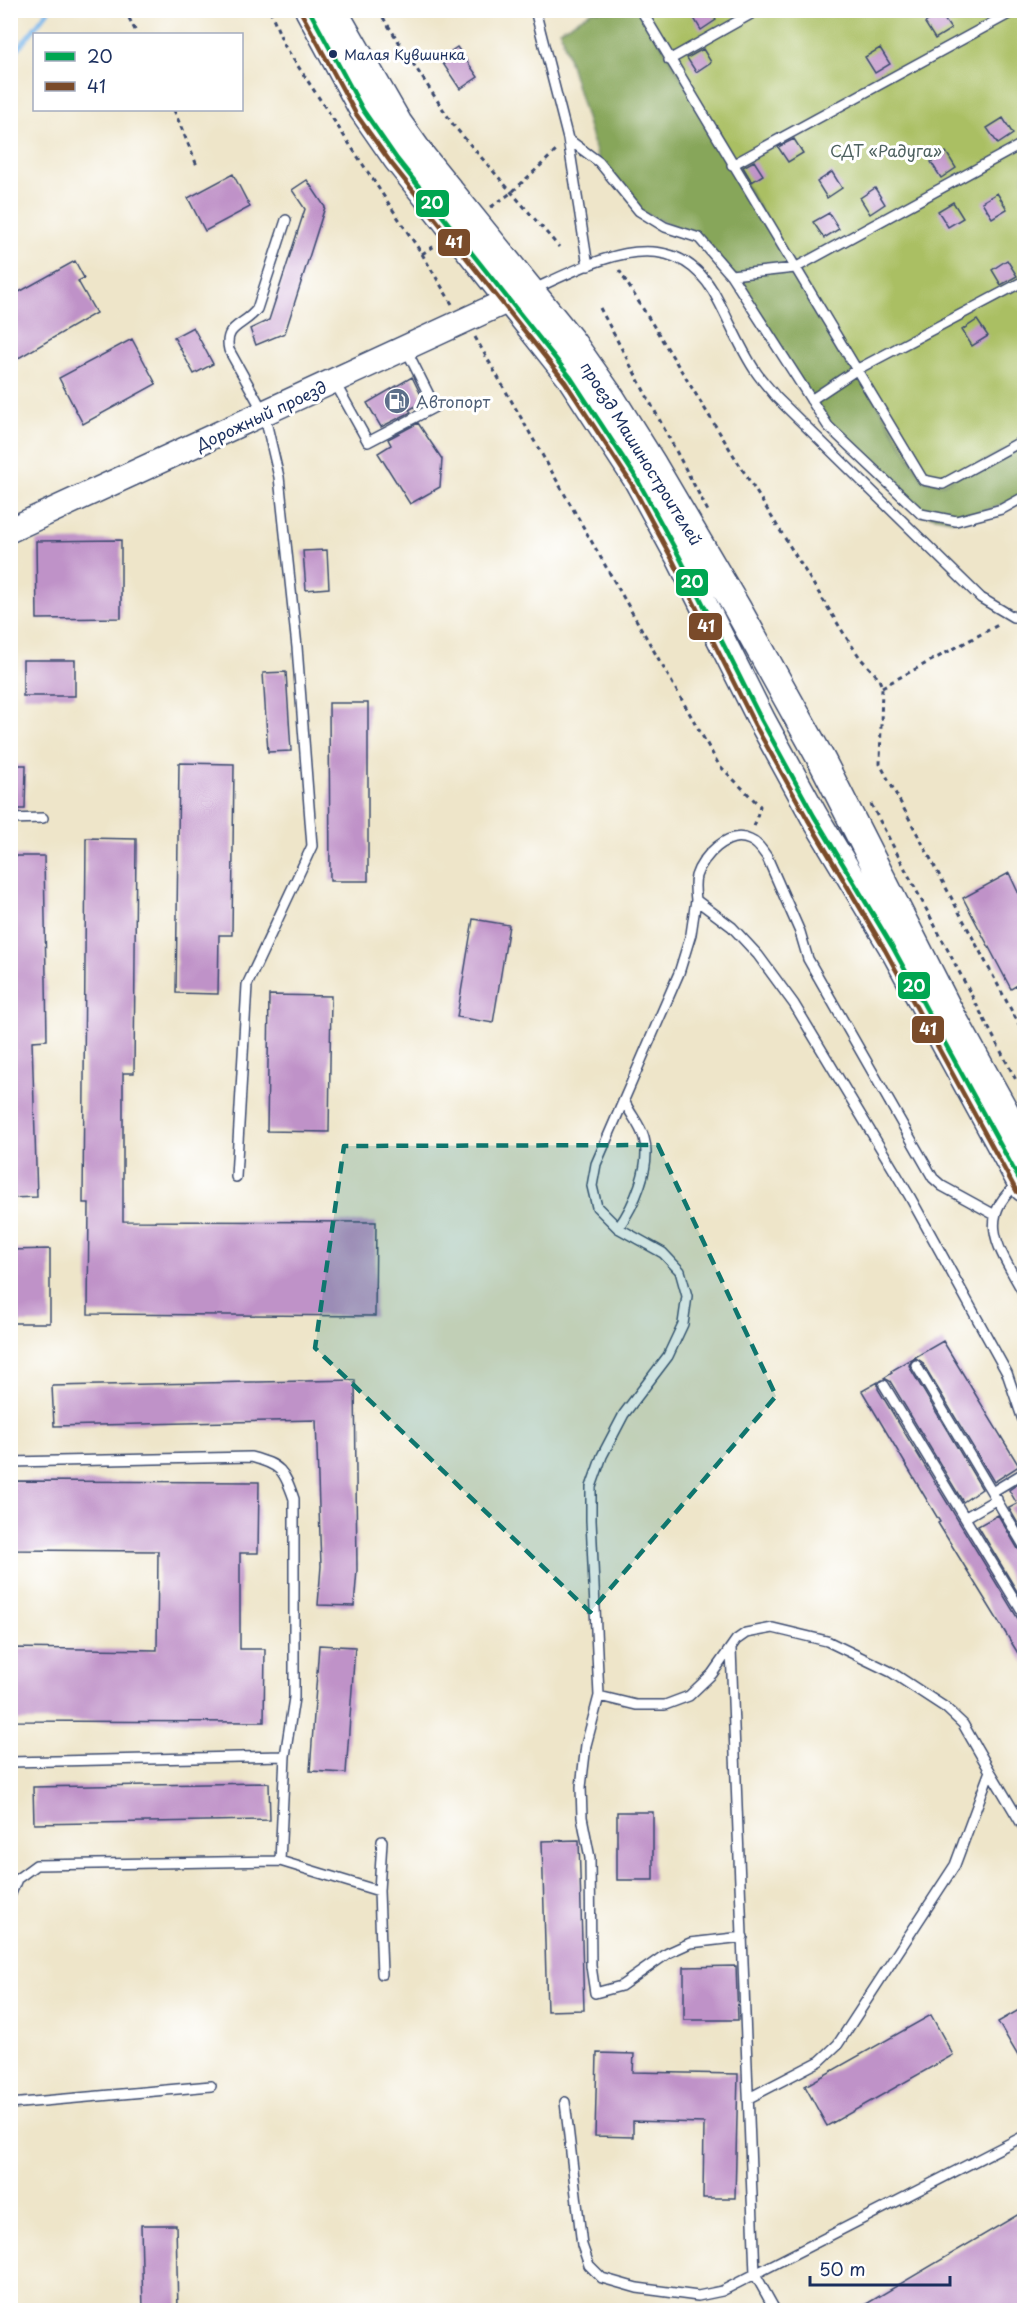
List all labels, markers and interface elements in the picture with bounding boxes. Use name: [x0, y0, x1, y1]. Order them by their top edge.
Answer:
legend: [33, 33, 243, 111]
text: 20: [87, 42, 113, 69]
place label: Малая Кувшинка: [344, 44, 466, 65]
marker: Малая Кувшинка: [327, 48, 339, 60]
text: 41: [87, 72, 106, 99]
park label: СДТ «Радуга»: [830, 138, 942, 162]
line badge: 20: [415, 189, 450, 218]
text: 20: [421, 190, 444, 214]
line badge: 41: [437, 228, 471, 257]
text: 41: [445, 229, 463, 253]
street label: проезд Машиностроителей: [575, 356, 709, 550]
street label: Дорожный проезд: [191, 374, 330, 456]
fuel station icon: Автопорт: [382, 386, 412, 416]
place label: Автопорт: [416, 389, 491, 413]
line badge: 20: [675, 568, 709, 597]
text: 20: [681, 569, 704, 593]
line badge: 41: [688, 612, 723, 641]
text: 41: [697, 613, 715, 637]
line badge: 20: [897, 971, 931, 1000]
text: 20: [903, 973, 926, 997]
line badge: 41: [911, 1015, 945, 1044]
text: 41: [919, 1016, 937, 1040]
scale bar: [810, 2249, 950, 2287]
text: 50 m: [819, 2255, 866, 2282]

